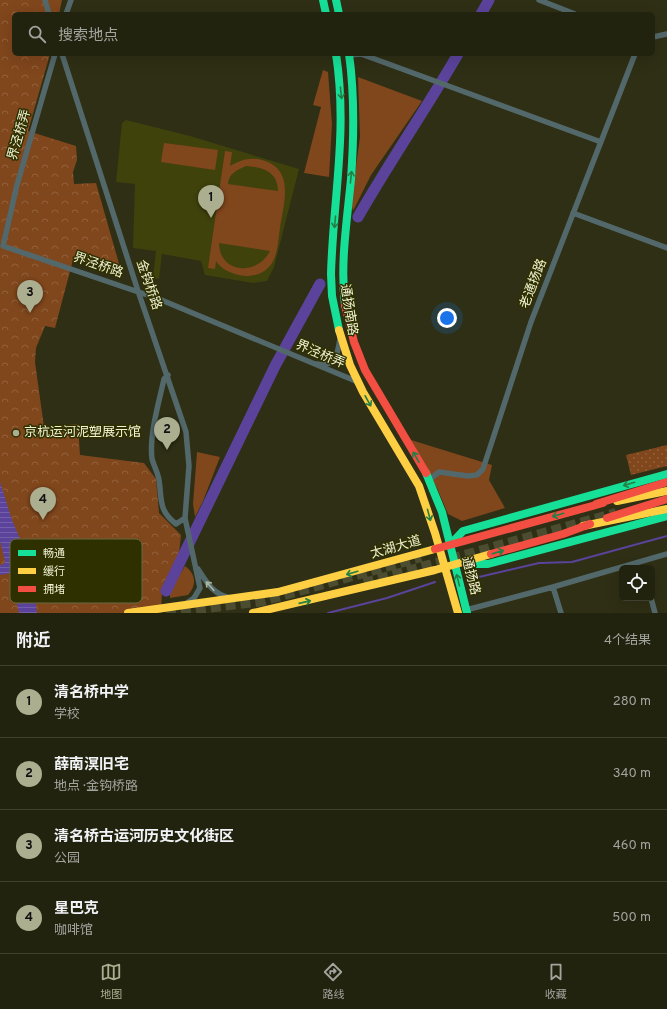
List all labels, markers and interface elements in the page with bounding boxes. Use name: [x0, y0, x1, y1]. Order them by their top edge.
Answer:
search box: [12, 12, 655, 56]
icon: search: [26, 23, 48, 45]
text: 搜索地点: [58, 27, 118, 46]
one-way arrow: [338, 86, 345, 99]
street label: 界泾桥弄: [5, 108, 35, 162]
one-way arrow: [347, 171, 355, 184]
pin: 1: [198, 185, 224, 218]
one-way arrow: [331, 215, 338, 228]
street label: 界泾桥路: [71, 250, 125, 282]
street label: 金钩桥路: [132, 257, 165, 312]
street label: 老通扬路: [517, 257, 551, 311]
pin: 3: [17, 280, 43, 313]
street label: 通扬南路: [336, 283, 360, 337]
your location: [437, 308, 457, 328]
street label: 界泾桥弄: [293, 337, 347, 373]
one-way arrow: [365, 395, 372, 407]
pin: 2: [154, 417, 180, 450]
place label: 京杭运河泥塑展示馆: [24, 424, 141, 441]
marker: 京杭运河泥塑展示馆: [11, 428, 21, 438]
one-way arrow: [412, 451, 420, 463]
one-way arrow: [623, 481, 636, 488]
pin: 4: [30, 487, 56, 520]
one-way arrow: [426, 508, 433, 521]
one-way arrow: [552, 512, 565, 519]
street label: 太湖大道: [369, 533, 423, 563]
legend: [10, 539, 142, 603]
text: 畅通: [43, 547, 65, 561]
one-way arrow: [492, 548, 505, 555]
street label: 通扬路: [458, 555, 482, 597]
text: 缓行: [43, 565, 65, 579]
map controls: [619, 565, 655, 601]
button: locate: [619, 565, 655, 601]
one-way arrow: [346, 570, 359, 577]
one-way arrow: [453, 573, 461, 586]
one-way arrow: [206, 581, 215, 592]
text: 拥堵: [43, 583, 65, 597]
one-way arrow: [298, 598, 311, 605]
text: 附近: [16, 631, 50, 653]
text: 4个结果: [604, 633, 651, 649]
text: 清名桥中学: [54, 684, 129, 703]
text: 1: [26, 694, 32, 710]
text: 280 m: [613, 694, 651, 710]
text: 学校: [54, 707, 80, 723]
text: 薛南溟旧宅: [54, 756, 129, 775]
text: 2: [25, 766, 33, 782]
text: 340 m: [613, 766, 651, 782]
text: 地点 · 金钩桥路: [54, 779, 138, 795]
text: 清名桥古运河历史文化街区: [54, 828, 234, 847]
text: 3: [25, 838, 33, 854]
text: 460 m: [613, 838, 651, 854]
text: 公园: [54, 851, 80, 867]
text: 星巴克: [54, 900, 99, 919]
text: 4: [25, 910, 33, 926]
text: 500 m: [612, 910, 651, 926]
text: 咖啡馆: [54, 923, 93, 939]
tab: 地图: [100, 961, 122, 1002]
tab: 路线: [322, 961, 344, 1002]
tab: 收藏: [545, 961, 567, 1002]

